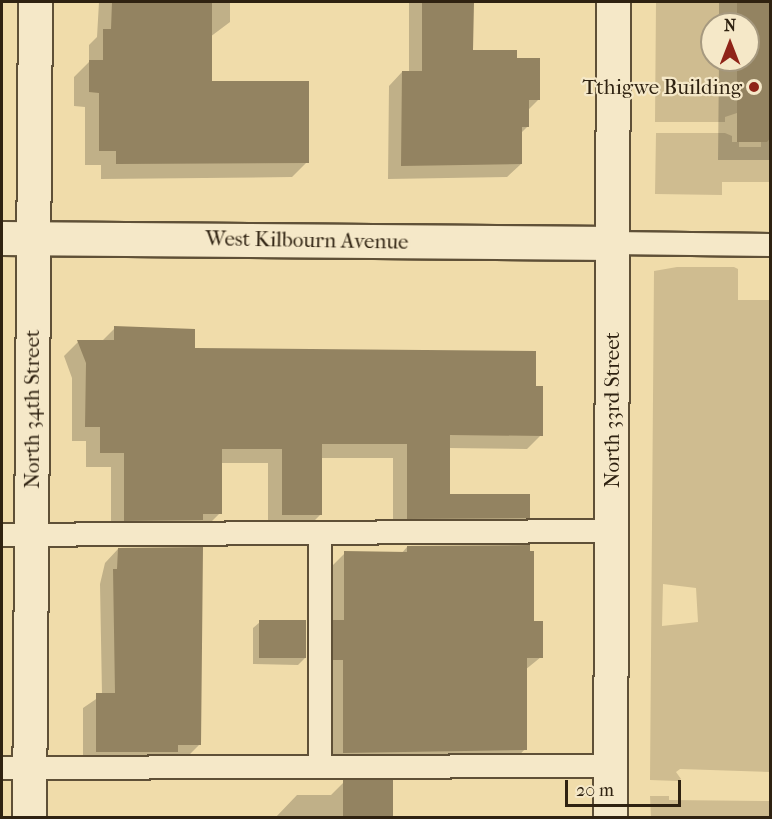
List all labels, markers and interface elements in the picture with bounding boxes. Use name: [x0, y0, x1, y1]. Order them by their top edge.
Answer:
north arrow: [700, 12, 760, 72]
text: N: [724, 16, 736, 35]
place label: Tthigwe Building: [583, 74, 742, 100]
marker: Tthigwe Building: [747, 80, 761, 94]
street label: West Kilbourn Avenue: [205, 226, 409, 254]
street label: North 34th Street: [19, 329, 45, 489]
street label: North 33rd Street: [599, 332, 625, 488]
scale bar: [568, 768, 684, 806]
text: 20 m: [576, 780, 614, 801]

